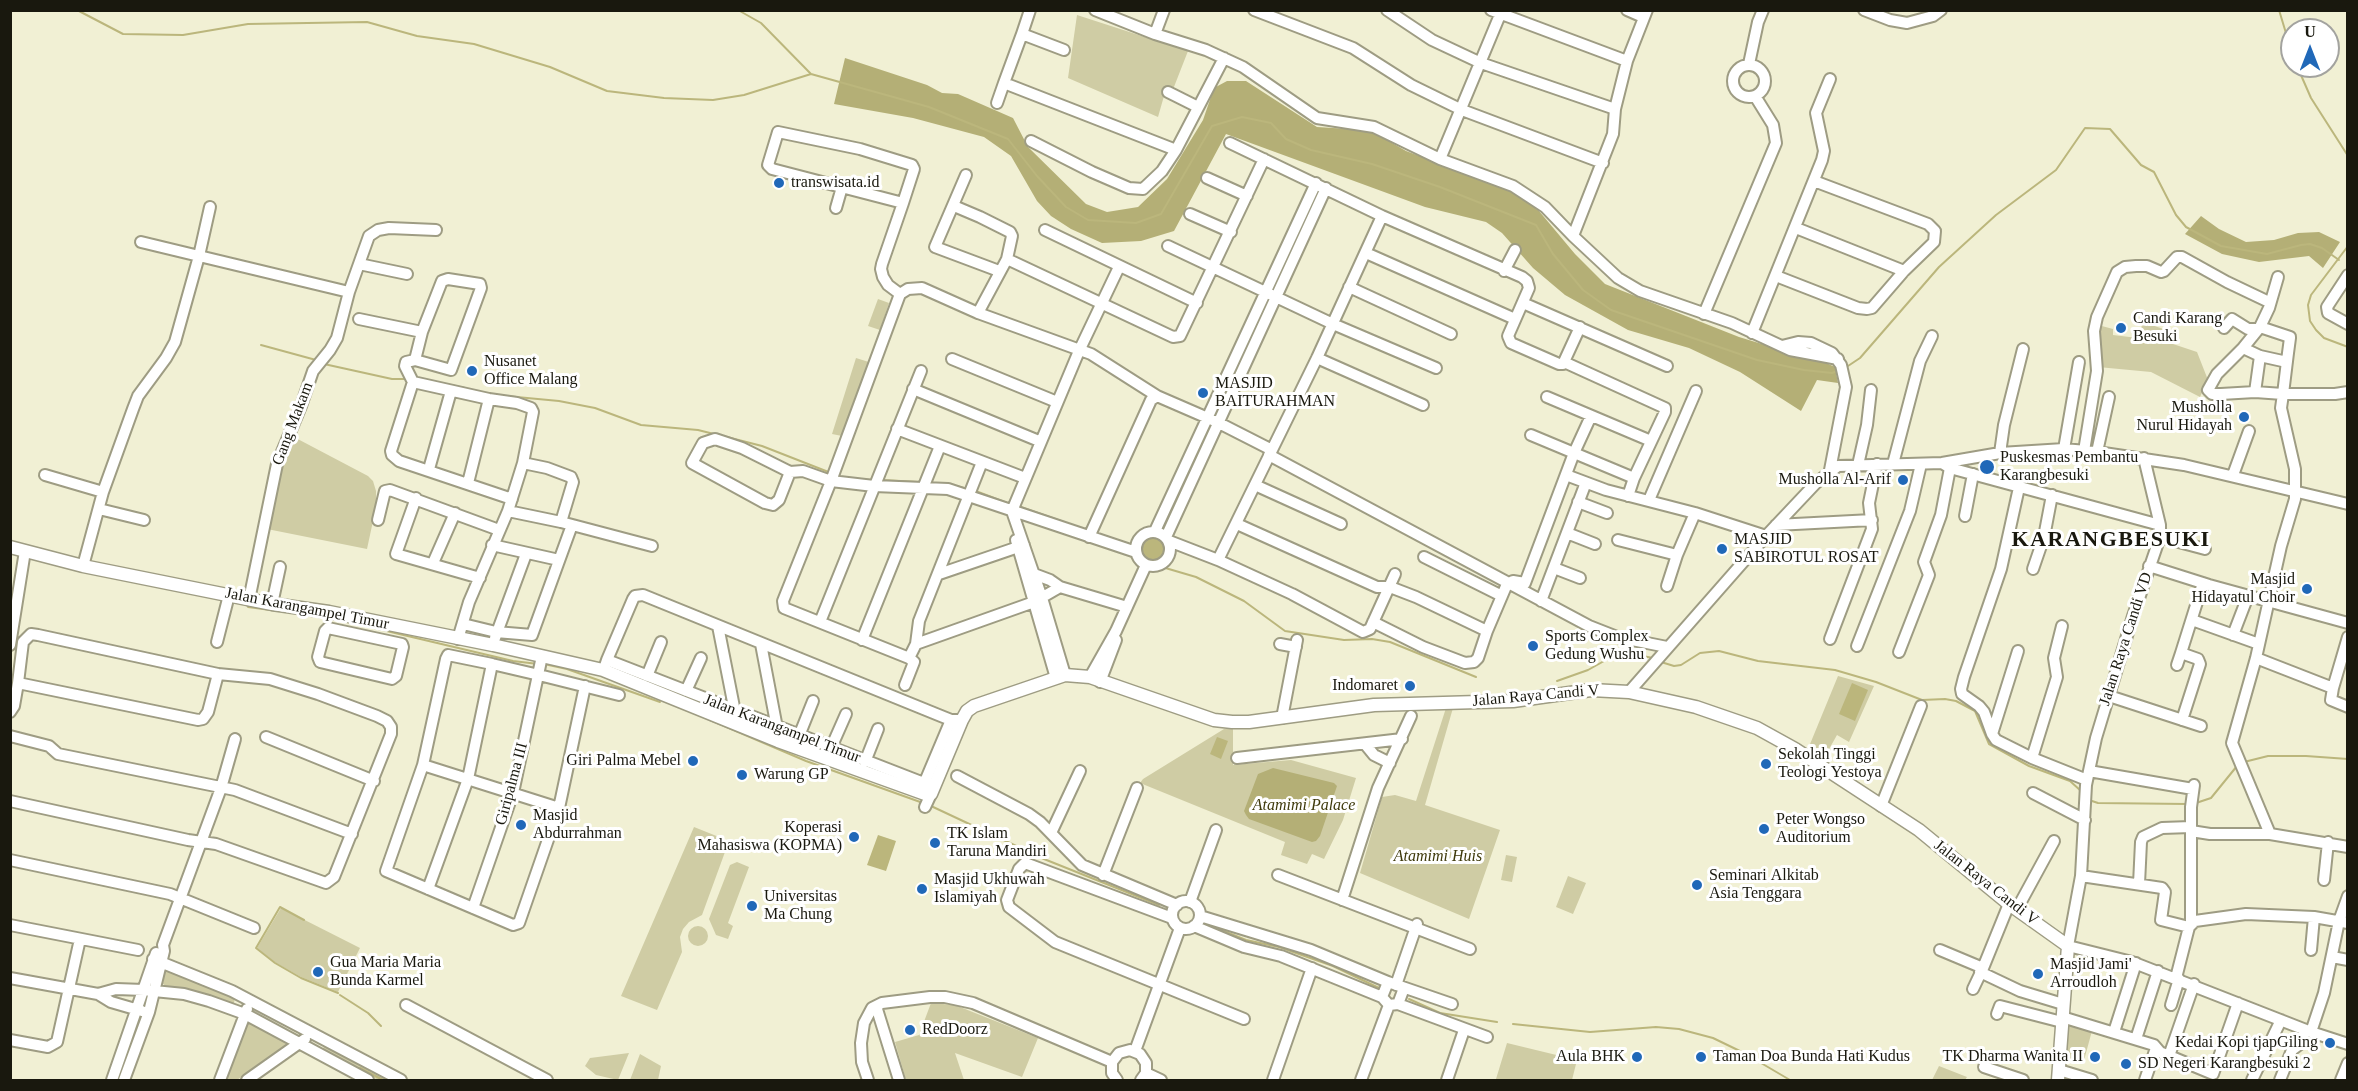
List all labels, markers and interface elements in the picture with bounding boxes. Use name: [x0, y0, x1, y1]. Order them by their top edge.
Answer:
north arrow: [2280, 18, 2340, 78]
text: U: [2304, 23, 2316, 40]
place label: transwisata.id: [791, 173, 879, 193]
marker: transwisata.id: [772, 176, 786, 190]
place label: Candi Karang Besuki: [2133, 309, 2222, 347]
marker: Candi Karang Besuki: [2114, 321, 2128, 335]
place label: Nusanet Office Malang: [484, 352, 577, 390]
marker: Nusanet Office Malang: [465, 364, 479, 378]
place label: MASJID BAITURAHMAN: [1215, 374, 1335, 412]
street label: Gang Makam: [268, 380, 318, 468]
marker: MASJID BAITURAHMAN: [1196, 386, 1210, 400]
place label: Musholla Nurul Hidayah: [2136, 398, 2232, 436]
marker: Musholla Nurul Hidayah: [2237, 410, 2251, 424]
place label: Puskesmas Pembantu Karangbesuki: [2000, 448, 2138, 486]
marker: Puskesmas Pembantu Karangbesuki: [1978, 458, 1996, 476]
place label: Musholla Al-Arif: [1779, 470, 1891, 490]
marker: Musholla Al-Arif: [1896, 473, 1910, 487]
district label: KARANGBESUKI: [2012, 527, 2210, 553]
place label: MASJID SABIROTUL ROSAT: [1734, 530, 1878, 568]
marker: MASJID SABIROTUL ROSAT: [1715, 542, 1729, 556]
street label: Jalan Raya Candi VD: [2095, 570, 2157, 708]
place label: Masjid Hidayatul Choir: [2191, 570, 2295, 608]
marker: Masjid Hidayatul Choir: [2300, 582, 2314, 596]
street label: Jalan Karangampel Timur: [223, 584, 391, 634]
place label: Sports Complex Gedung Wushu: [1545, 627, 1649, 665]
marker: Sports Complex Gedung Wushu: [1526, 639, 1540, 653]
place label: Indomaret: [1332, 676, 1398, 696]
marker: Indomaret: [1403, 679, 1417, 693]
street label: Jalan Raya Candi V: [1472, 681, 1600, 711]
street label: Jalan Karangampel Timur: [701, 690, 863, 768]
street label: Giripalma III: [492, 741, 532, 827]
place label: Sekolah Tinggi Teologi Yestoya: [1778, 745, 1881, 783]
place label: Giri Palma Mebel: [566, 751, 681, 771]
marker: Giri Palma Mebel: [686, 754, 700, 768]
marker: Sekolah Tinggi Teologi Yestoya: [1759, 757, 1773, 771]
place label: Warung GP: [754, 765, 829, 785]
marker: Warung GP: [735, 768, 749, 782]
park label: Atamimi Palace: [1253, 796, 1355, 816]
place label: Masjid Abdurrahman: [533, 806, 622, 844]
place label: Peter Wongso Auditorium: [1776, 810, 1865, 848]
marker: Masjid Abdurrahman: [514, 818, 528, 832]
place label: Koperasi Mahasiswa (KOPMA): [698, 818, 842, 856]
marker: Peter Wongso Auditorium: [1757, 822, 1771, 836]
place label: TK Islam Taruna Mandiri: [947, 824, 1047, 862]
marker: Koperasi Mahasiswa (KOPMA): [847, 830, 861, 844]
marker: TK Islam Taruna Mandiri: [928, 836, 942, 850]
street label: Jalan Raya Candi V: [1930, 836, 2042, 930]
park label: Atamimi Huis: [1394, 847, 1482, 867]
place label: Seminari Alkitab Asia Tenggara: [1709, 866, 1819, 904]
place label: Masjid Ukhuwah Islamiyah: [934, 870, 1045, 908]
marker: Seminari Alkitab Asia Tenggara: [1690, 878, 1704, 892]
marker: Masjid Ukhuwah Islamiyah: [915, 882, 929, 896]
place label: Universitas Ma Chung: [764, 887, 837, 925]
marker: Universitas Ma Chung: [745, 899, 759, 913]
place label: Gua Maria Maria Bunda Karmel: [330, 953, 441, 991]
place label: Masjid Jami' Arroudloh: [2050, 955, 2132, 993]
marker: Gua Maria Maria Bunda Karmel: [311, 965, 325, 979]
marker: Masjid Jami' Arroudloh: [2031, 967, 2045, 981]
place label: RedDoorz: [922, 1020, 988, 1040]
marker: RedDoorz: [903, 1023, 917, 1037]
place label: Kedai Kopi tjapGiling: [2175, 1033, 2318, 1053]
marker: Kedai Kopi tjapGiling: [2323, 1036, 2337, 1050]
place label: Aula BHK: [1556, 1047, 1625, 1067]
place label: Taman Doa Bunda Hati Kudus: [1713, 1047, 1910, 1067]
place label: TK Dharma Wanita II: [1943, 1047, 2083, 1067]
marker: Aula BHK: [1630, 1050, 1644, 1064]
marker: Taman Doa Bunda Hati Kudus: [1694, 1050, 1708, 1064]
marker: TK Dharma Wanita II: [2088, 1050, 2102, 1064]
place label: SD Negeri Karangbesuki 2: [2138, 1054, 2311, 1074]
marker: SD Negeri Karangbesuki 2: [2119, 1057, 2133, 1071]

